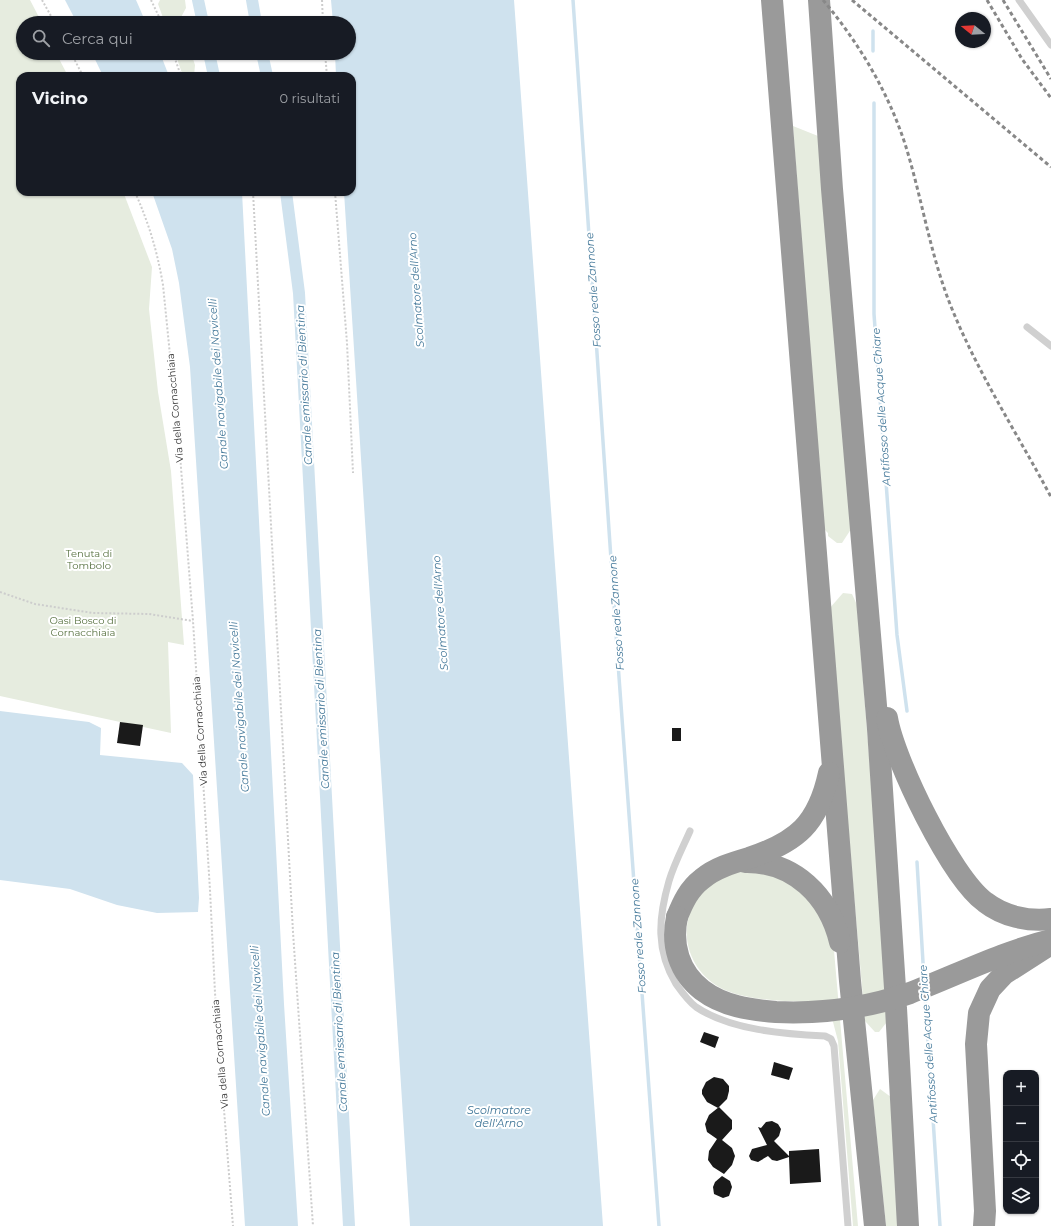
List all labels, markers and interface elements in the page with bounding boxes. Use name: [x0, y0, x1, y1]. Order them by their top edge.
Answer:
north arrow: [955, 12, 991, 48]
search box: [16, 16, 356, 60]
icon: search: [30, 27, 52, 49]
text: Cerca qui: [62, 29, 133, 48]
text: Vicino: [32, 88, 88, 108]
text: 0 risultati: [279, 90, 340, 106]
water label: Scolmatore dell'Arno: [405, 232, 427, 348]
water label: Fosso reale Zannone: [582, 232, 604, 348]
water label: Canale navigabile dei Navicelli: [205, 298, 231, 470]
water label: Canale emissario di Bientina: [293, 305, 315, 465]
water label: Antifosso delle Acque Chiare: [868, 327, 894, 487]
street label: Via della Cornacchiaia: [164, 353, 186, 463]
park label: Tenuta di Tombolo: [66, 547, 112, 572]
water label: Scolmatore dell'Arno: [429, 555, 451, 671]
water label: Fosso reale Zannone: [605, 555, 627, 671]
park label: Oasi Bosco di Cornacchiaia: [49, 614, 117, 639]
water label: Canale navigabile dei Navicelli: [226, 621, 252, 793]
water label: Canale emissario di Bientina: [310, 629, 332, 789]
street label: Via della Cornacchiaia: [190, 676, 210, 786]
water label: Fosso reale Zannone: [627, 878, 649, 994]
water label: Canale navigabile dei Navicelli: [247, 945, 273, 1117]
water label: Canale emissario di Bientina: [328, 952, 350, 1112]
water label: Antifosso delle Acque Chiare: [915, 964, 941, 1124]
street label: Via della Cornacchiaia: [209, 999, 231, 1109]
map controls: [1003, 1070, 1039, 1214]
button: +: [1003, 1070, 1039, 1106]
water label: Scolmatore dell'Arno: [467, 1103, 531, 1130]
button: −: [1003, 1106, 1039, 1142]
button: locate: [1003, 1142, 1039, 1178]
button: layers: [1003, 1178, 1039, 1214]

